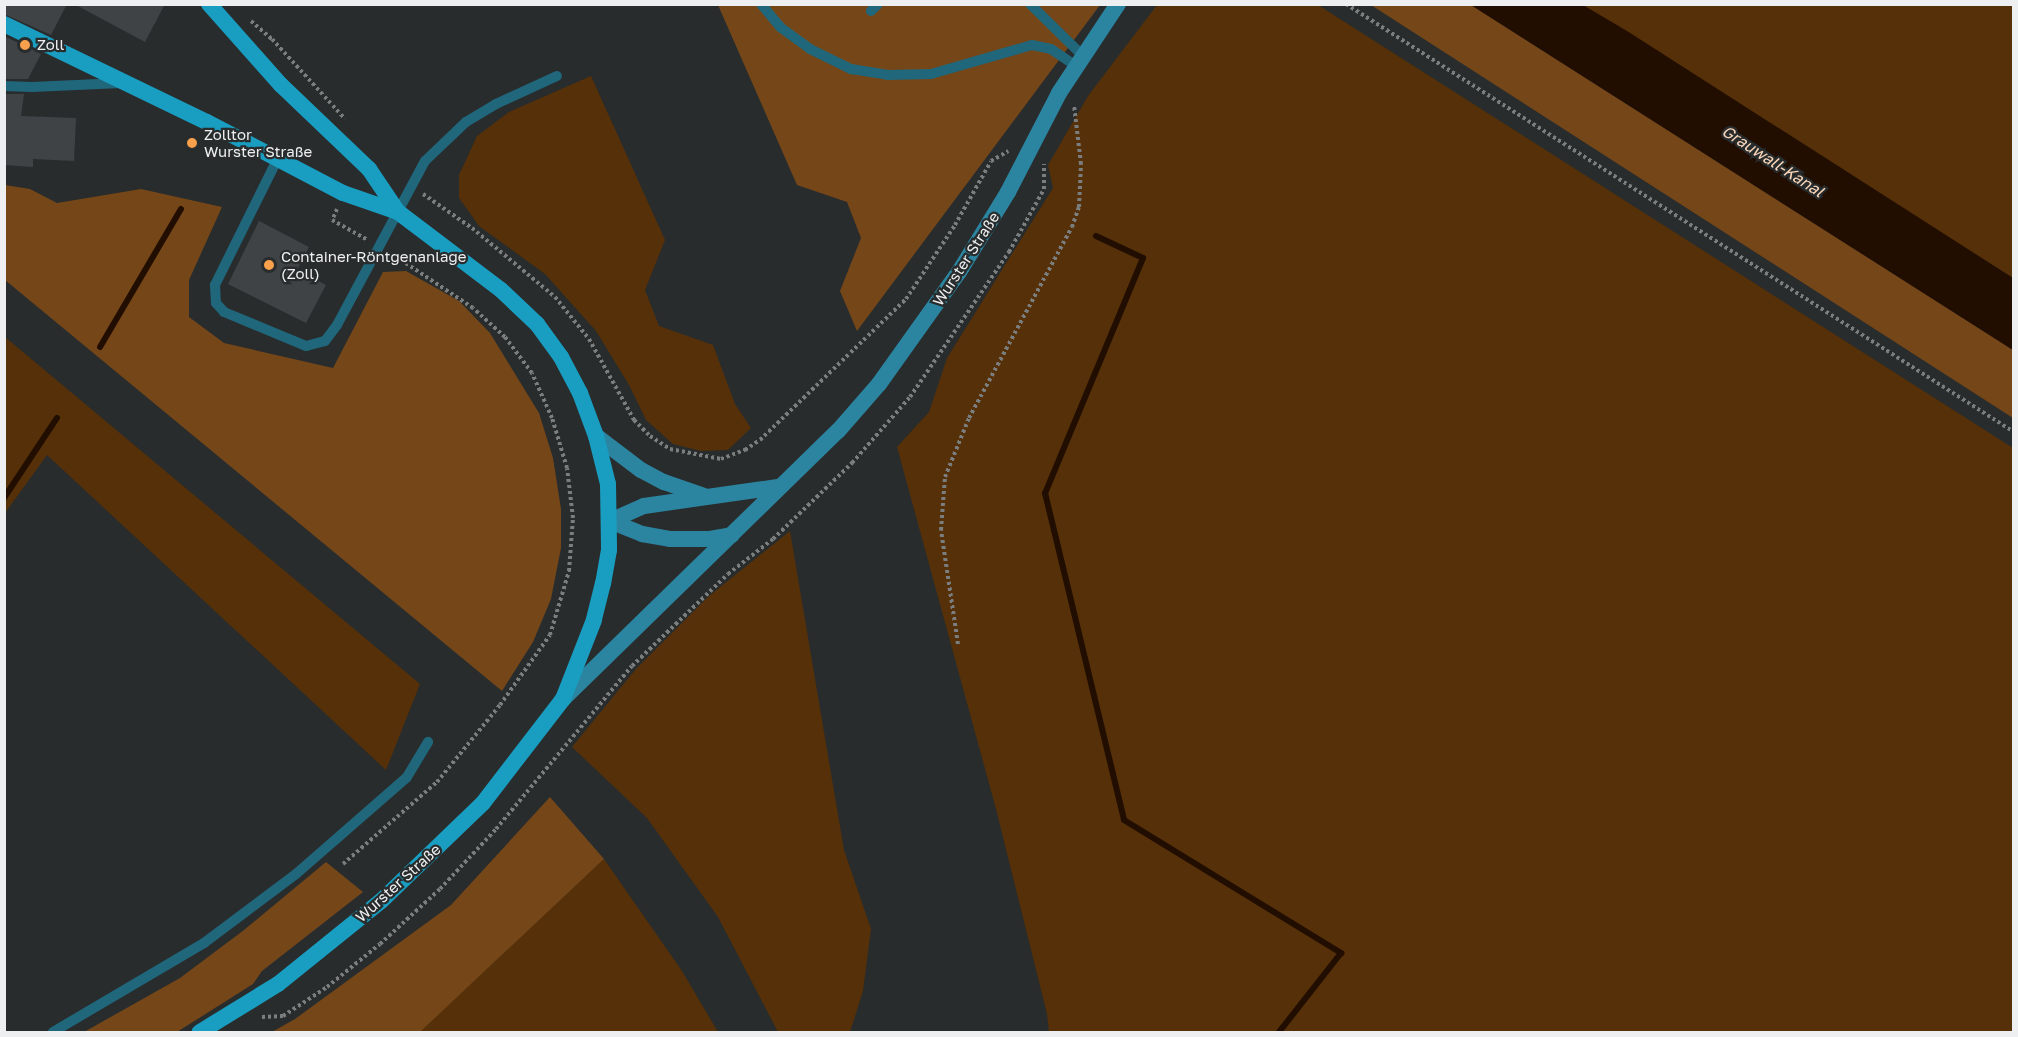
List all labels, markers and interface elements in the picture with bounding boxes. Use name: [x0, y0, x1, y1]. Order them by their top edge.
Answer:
place label: Zoll: [37, 36, 64, 54]
marker: Zoll: [18, 38, 32, 52]
water label: Grauwall-Kanal: [1719, 121, 1827, 201]
place label: Zolltor Wurster Straße: [204, 125, 312, 160]
marker: Zolltor Wurster Straße: [185, 136, 199, 150]
street label: Wurster Straße: [929, 209, 1003, 309]
place label: Container-Röntgenanlage (Zoll): [281, 247, 467, 282]
marker: Container-Röntgenanlage (Zoll): [262, 258, 276, 272]
street label: Wurster Straße: [352, 840, 444, 926]

